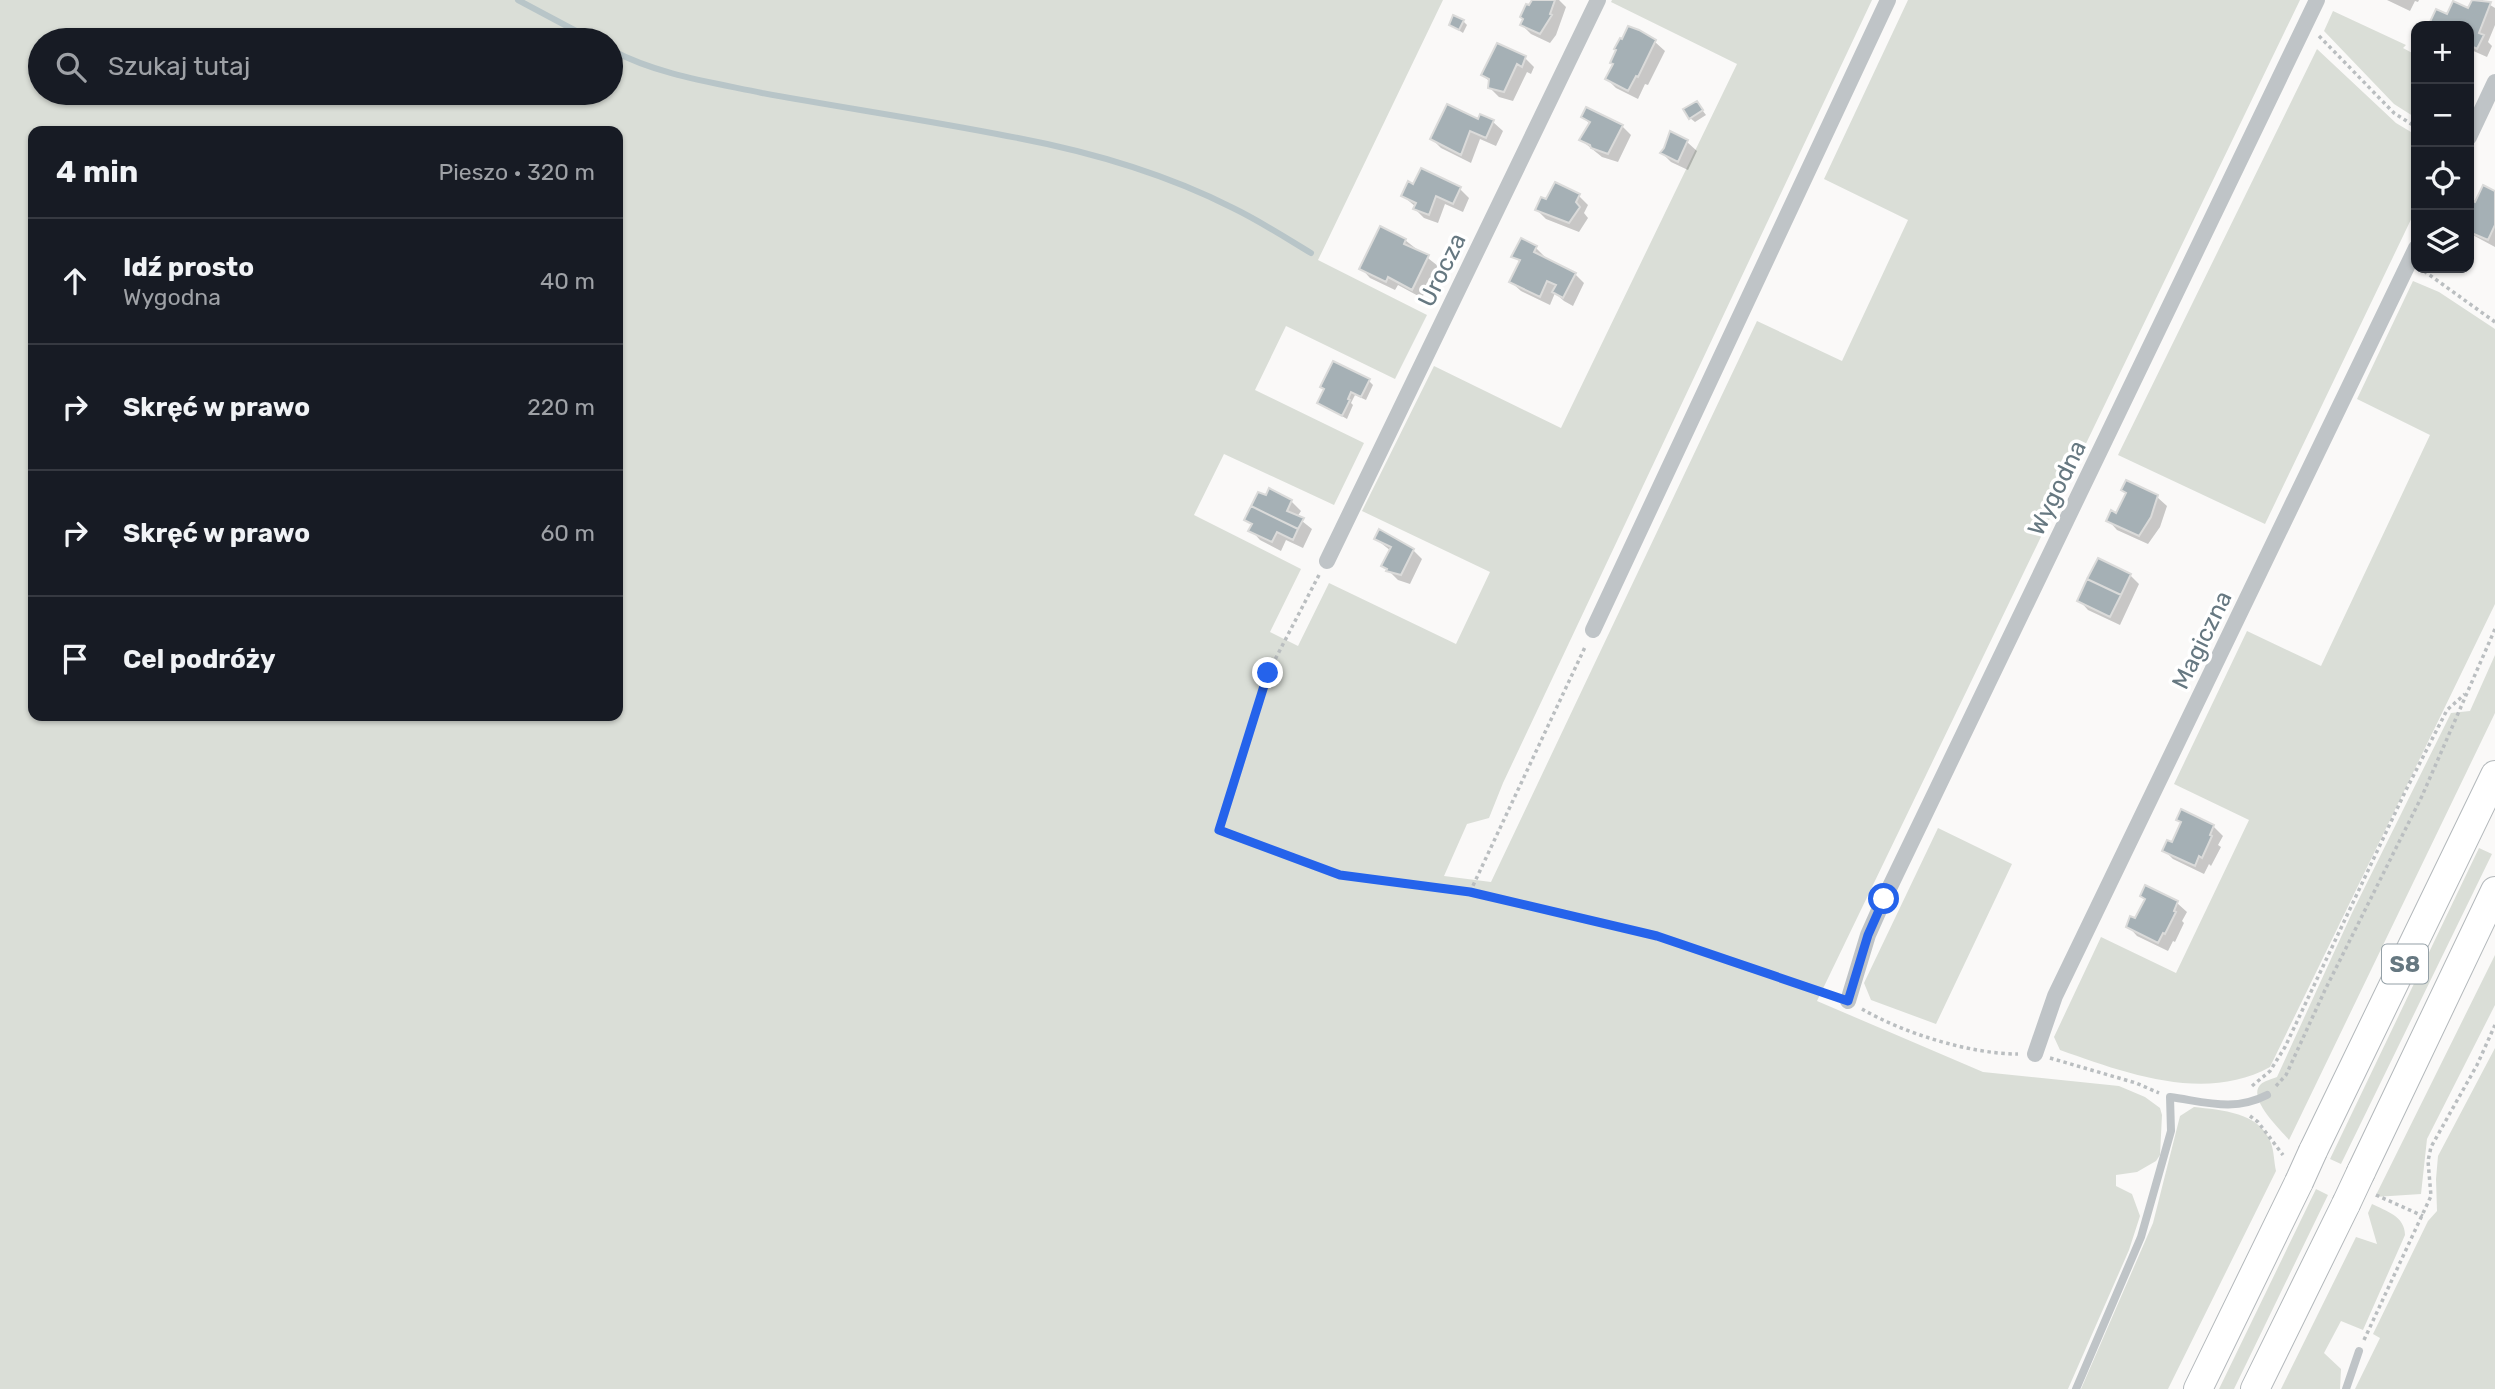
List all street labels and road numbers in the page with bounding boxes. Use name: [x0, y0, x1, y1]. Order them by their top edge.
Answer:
street label: Urocza: [1412, 229, 1472, 311]
street label: Wygodna: [2022, 436, 2092, 540]
street label: Magiczna: [2166, 586, 2238, 694]
road number: S8: [2382, 945, 2428, 984]

